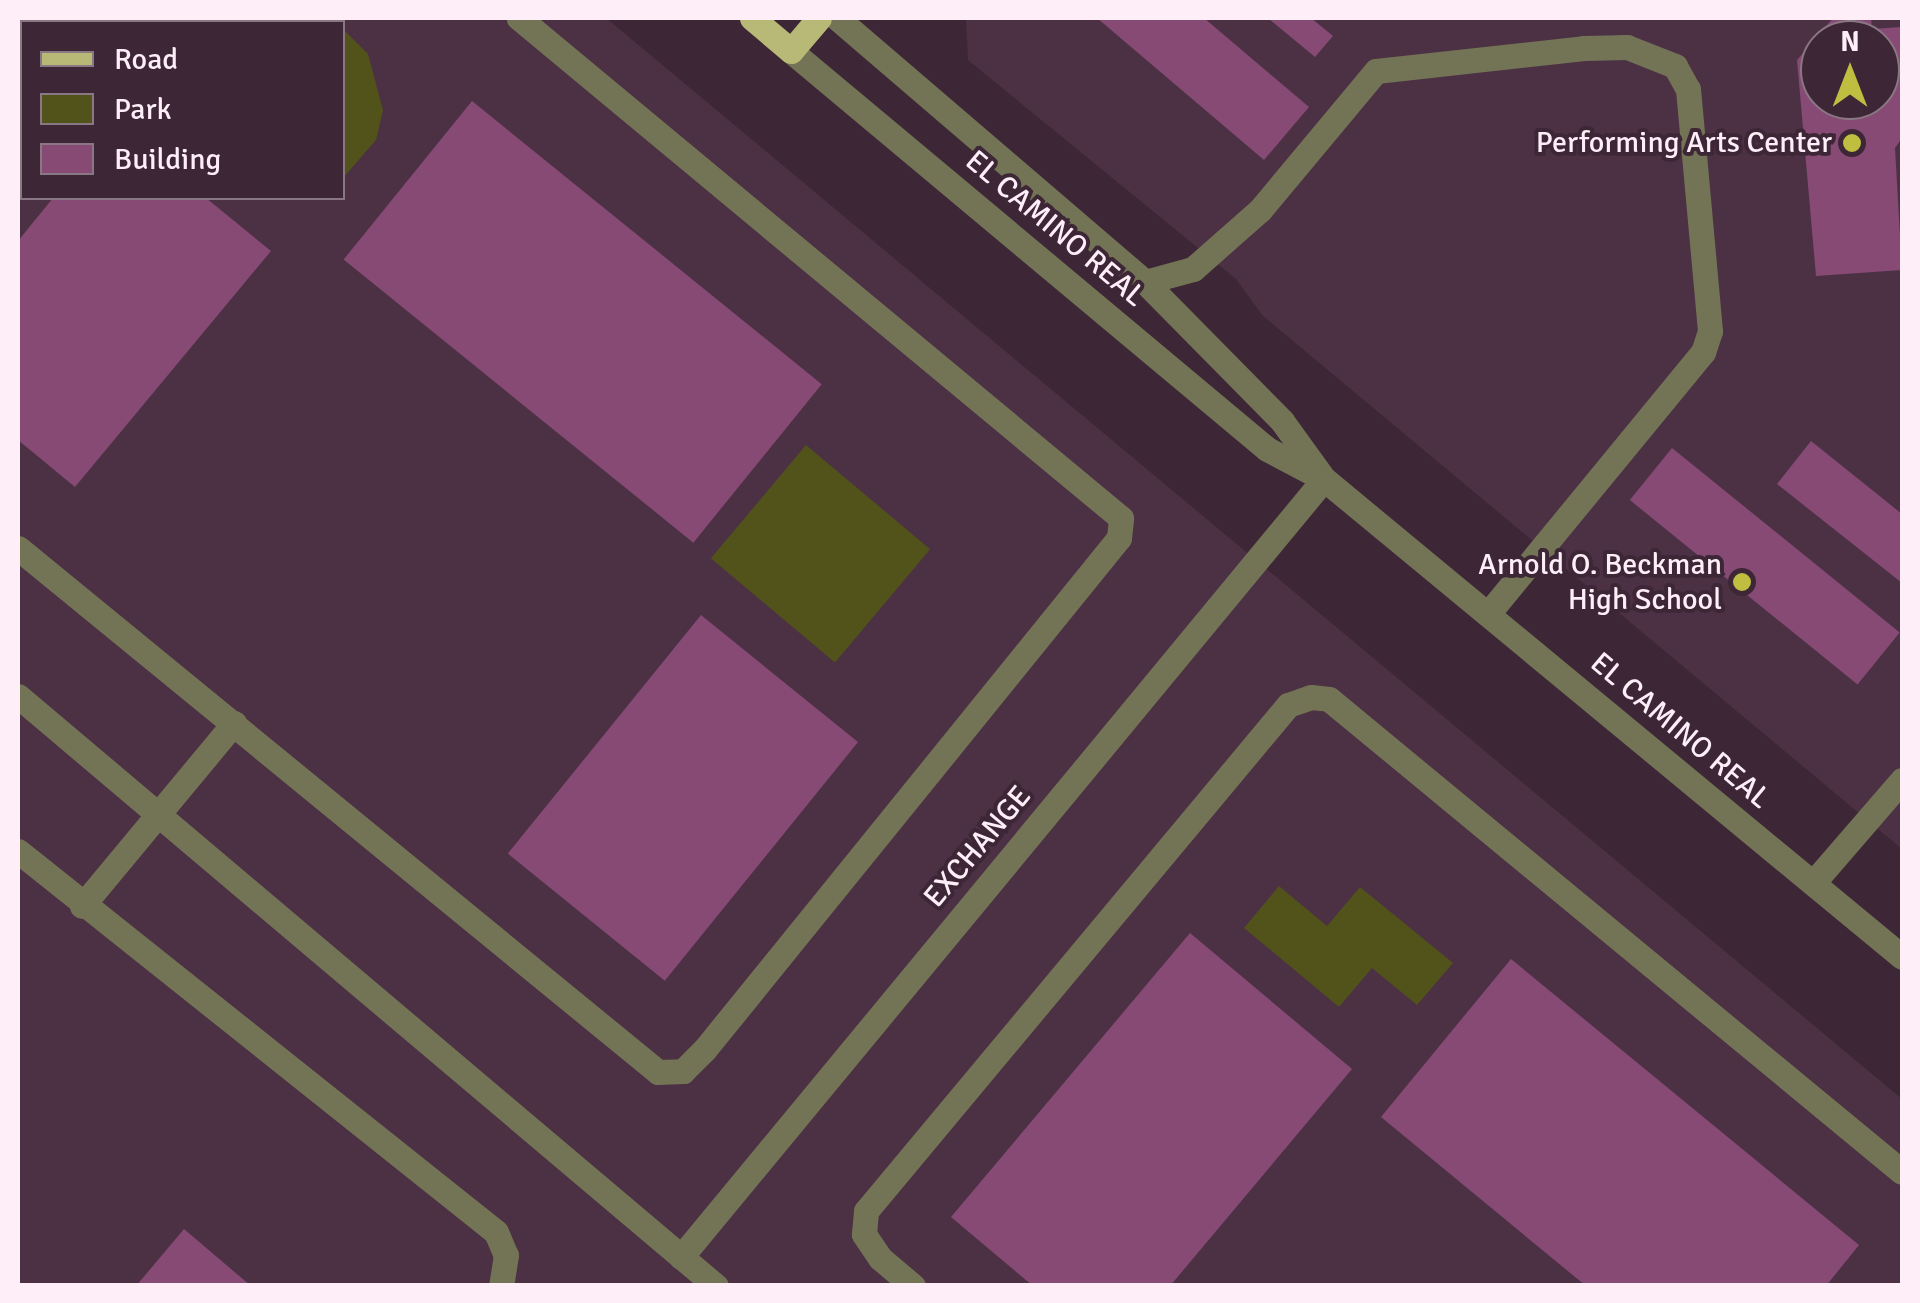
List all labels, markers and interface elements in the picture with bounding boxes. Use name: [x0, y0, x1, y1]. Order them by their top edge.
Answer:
legend: [20, 20, 345, 200]
north arrow: [1800, 20, 1900, 120]
text: N: [1840, 25, 1860, 59]
text: Road: [114, 41, 178, 78]
text: Park: [114, 91, 172, 128]
place label: Performing Arts Center: [1536, 125, 1832, 161]
marker: Performing Arts Center: [1841, 132, 1863, 154]
text: Building: [114, 141, 221, 178]
street label: EL CAMINO REAL: [958, 143, 1152, 315]
place label: Arnold O. Beckman High School: [1478, 547, 1722, 618]
marker: Arnold O. Beckman High School: [1731, 571, 1753, 593]
street label: EL CAMINO REAL: [1583, 645, 1777, 817]
street label: EXCHANGE: [917, 779, 1039, 915]

